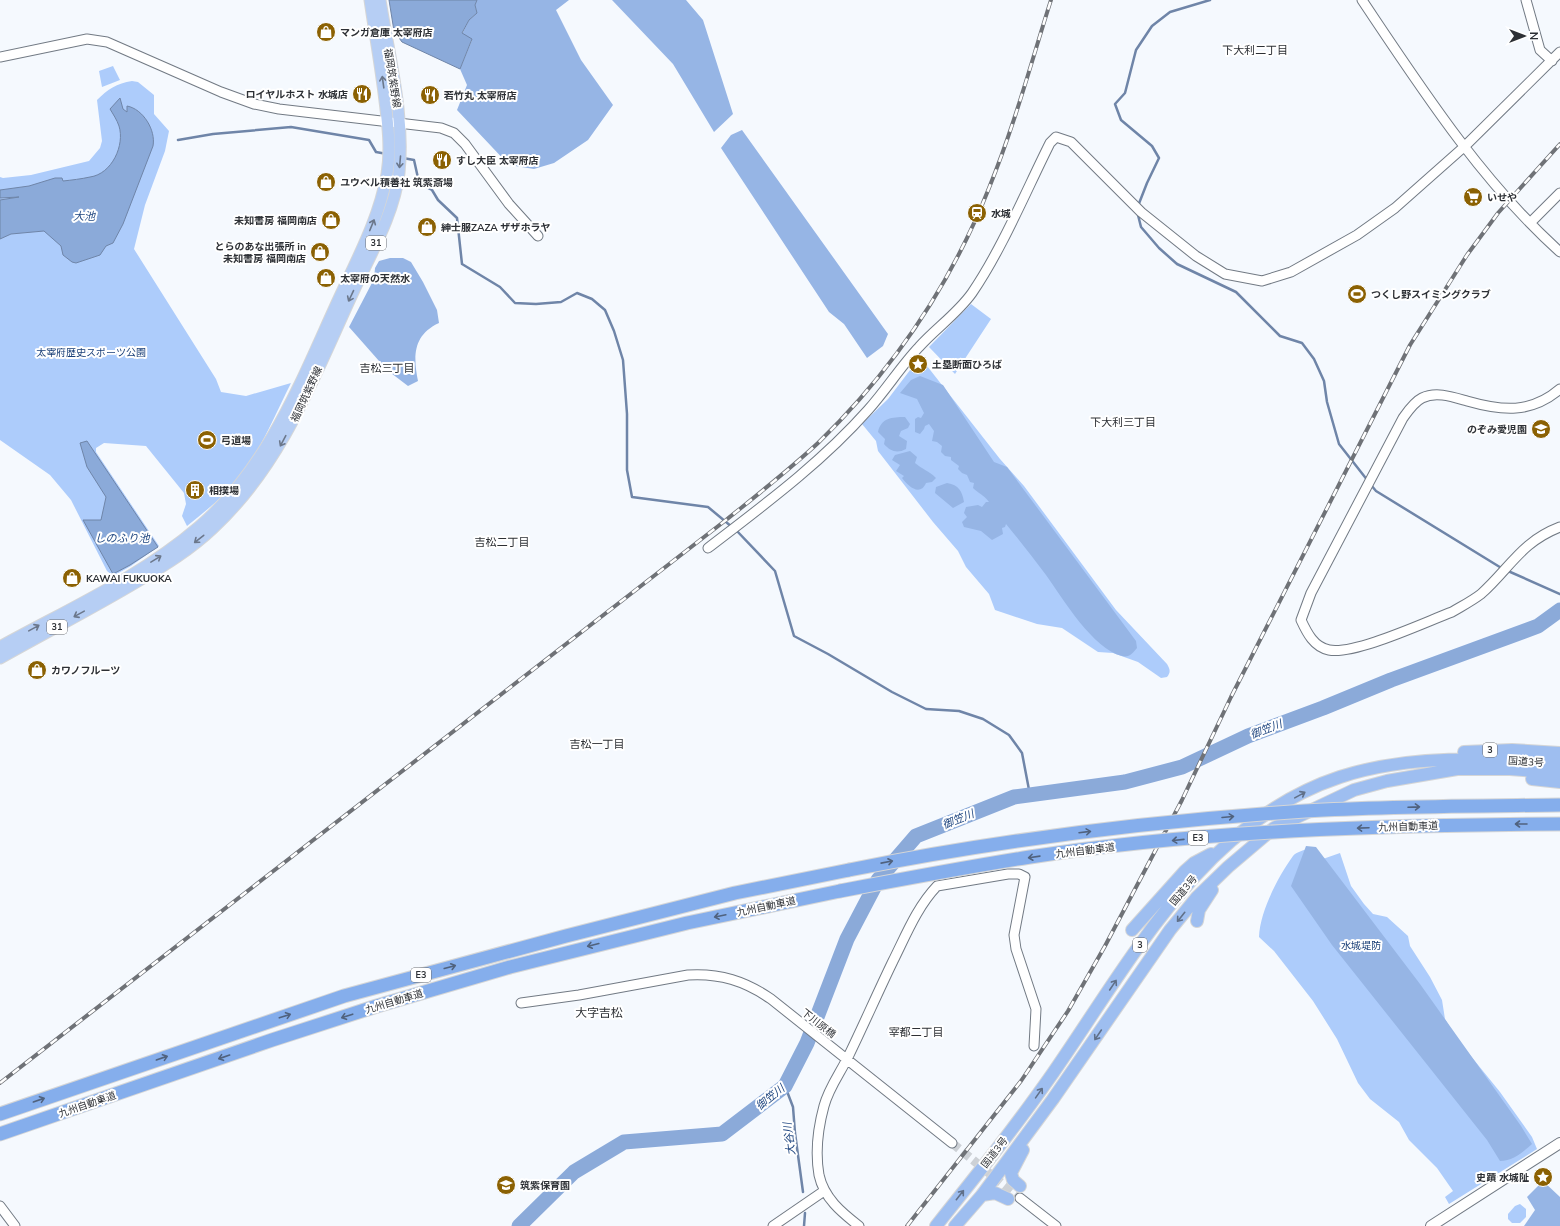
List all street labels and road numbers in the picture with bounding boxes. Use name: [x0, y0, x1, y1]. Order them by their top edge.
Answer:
street label: 福岡筑紫野線: [381, 47, 404, 109]
road number: 31: [366, 236, 386, 250]
street label: 福岡筑紫野線: [288, 364, 325, 424]
road number: 31: [47, 620, 67, 634]
road number: 3: [1483, 743, 1497, 757]
street label: 国道3号: [1508, 754, 1544, 769]
street label: 九州自動車道: [1378, 819, 1438, 834]
road number: E3: [1188, 831, 1208, 845]
street label: 九州自動車道: [1054, 840, 1116, 861]
street label: 国道3号: [1167, 872, 1200, 908]
street label: 九州自動車道: [735, 894, 797, 919]
road number: 3: [1133, 938, 1147, 952]
road number: E3: [411, 968, 431, 982]
street label: 九州自動車道: [364, 986, 425, 1016]
street label: 下川原橋: [799, 1006, 838, 1041]
street label: 九州自動車道: [57, 1089, 118, 1120]
street label: 国道3号: [978, 1134, 1011, 1170]

